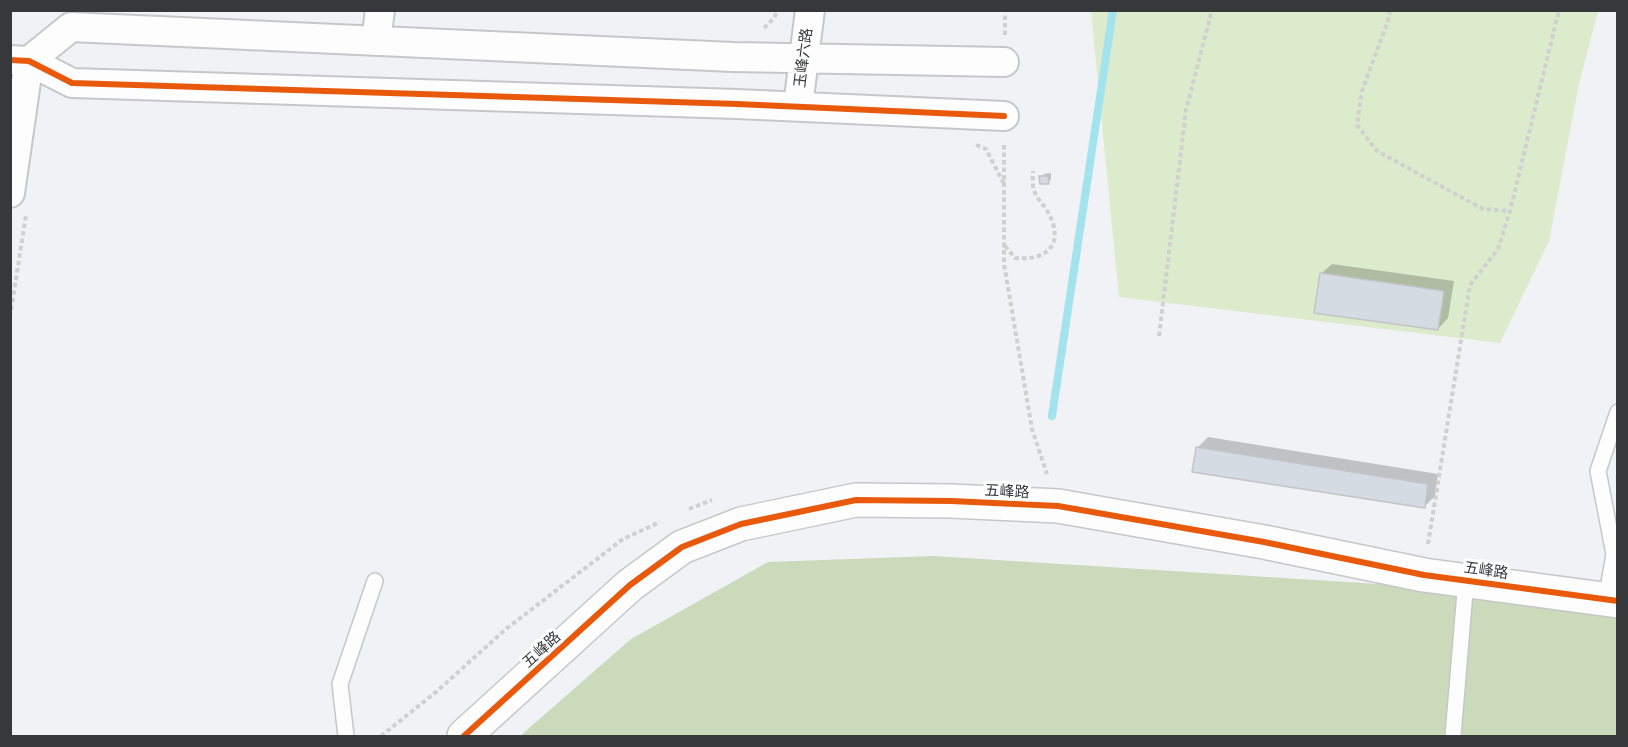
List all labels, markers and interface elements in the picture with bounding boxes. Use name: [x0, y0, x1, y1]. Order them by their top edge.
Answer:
street label: 玉峰六路: [791, 27, 817, 89]
street label: 五峰路: [984, 482, 1030, 502]
street label: 五峰路: [1462, 559, 1510, 583]
street label: 五峰路: [519, 628, 565, 672]

